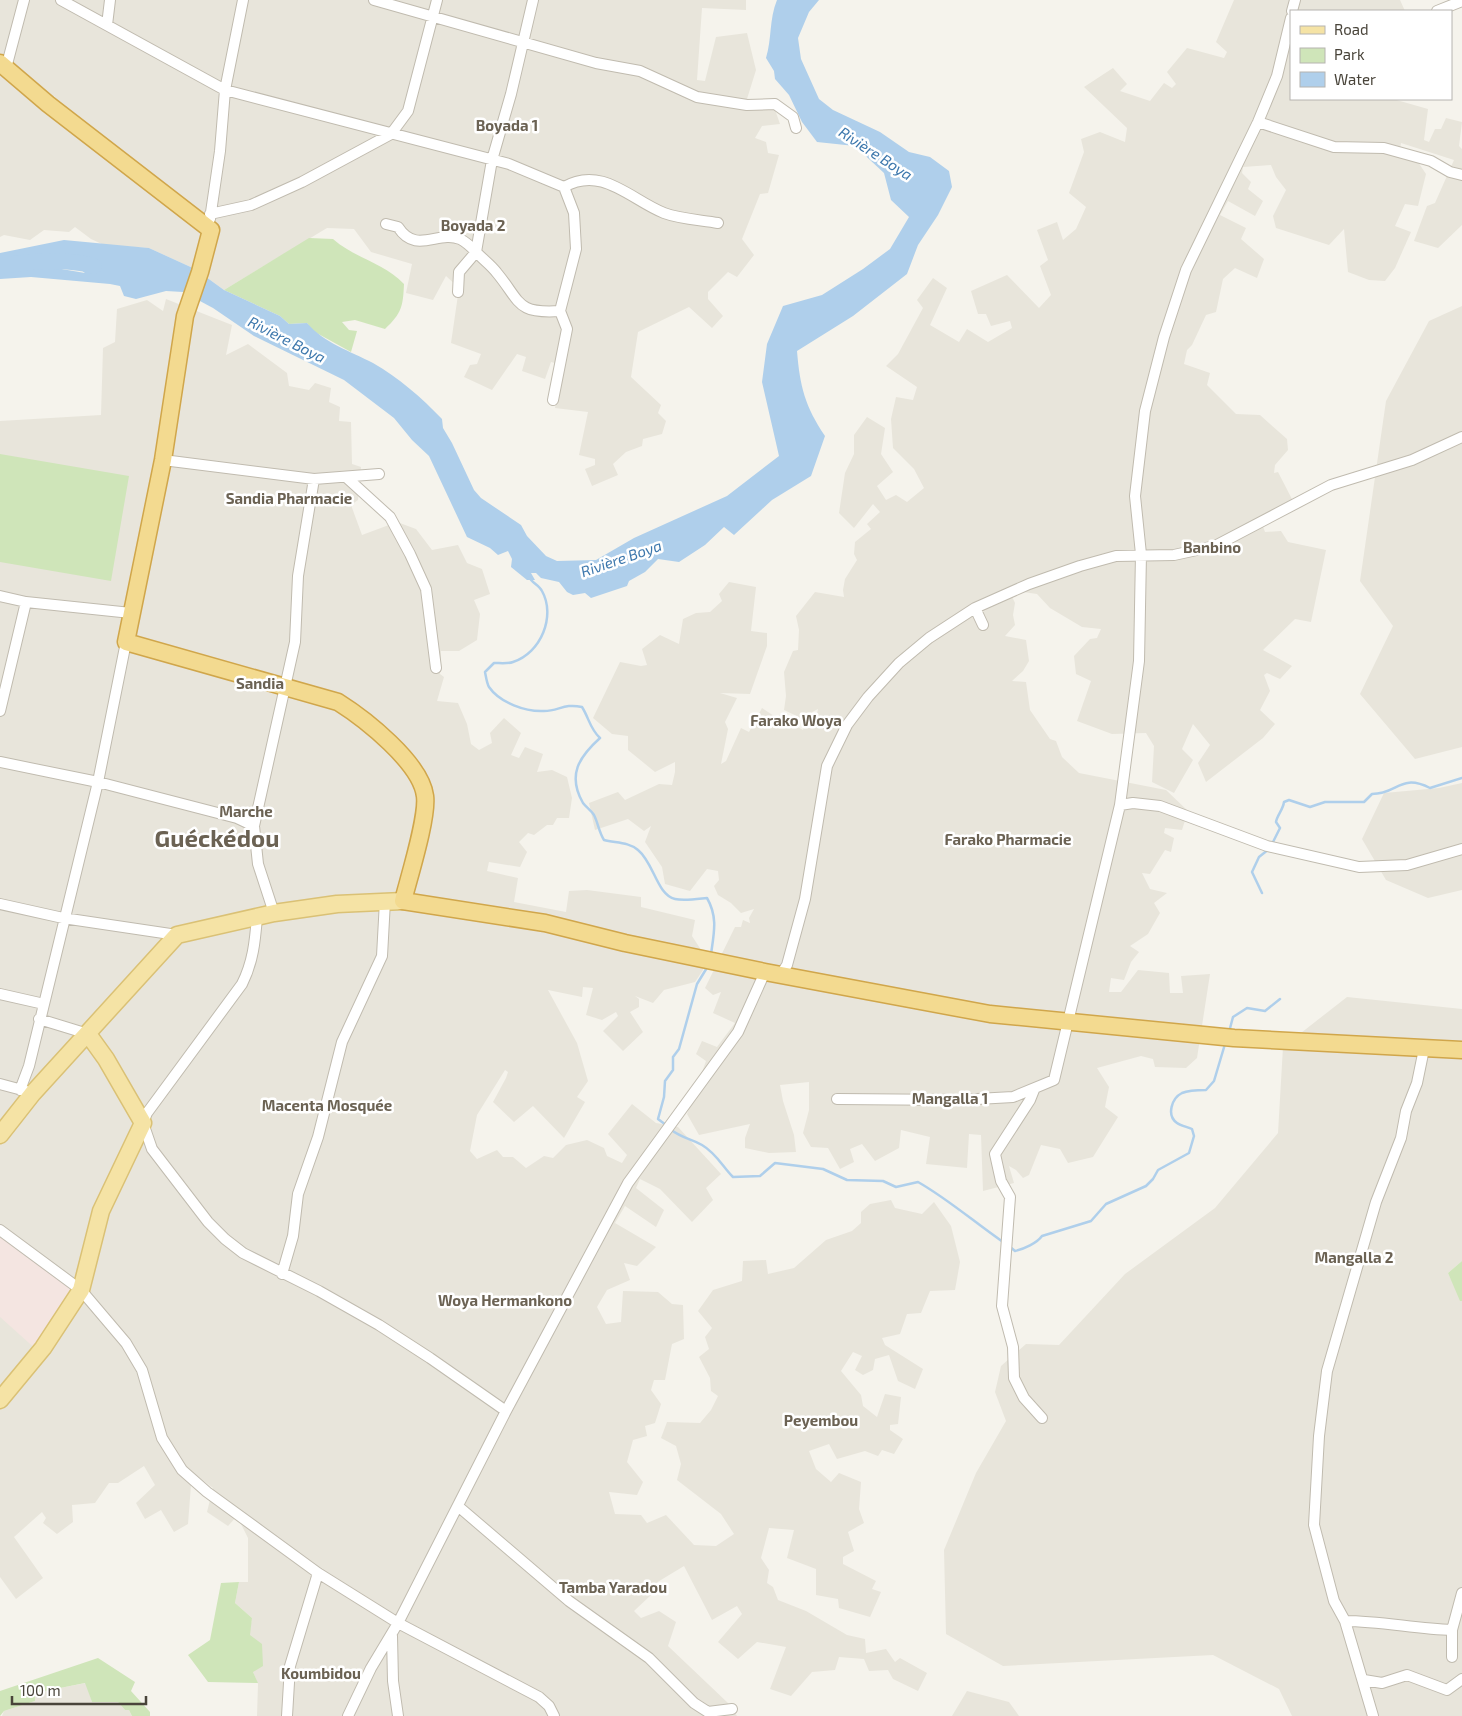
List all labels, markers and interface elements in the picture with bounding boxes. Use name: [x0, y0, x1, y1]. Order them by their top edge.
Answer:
legend: [1290, 10, 1452, 100]
text: Road: [1334, 20, 1369, 38]
text: Park: [1334, 45, 1365, 63]
text: Water: [1334, 70, 1376, 88]
district label: Boyada 1: [476, 116, 538, 135]
water label: Rivière Boya: [835, 123, 916, 184]
district label: Boyada 2: [441, 216, 506, 235]
water label: Rivière Boya: [245, 312, 329, 367]
district label: Sandia Pharmacie: [226, 489, 352, 507]
water label: Rivière Boya: [578, 536, 664, 581]
district label: Banbino: [1183, 538, 1241, 556]
district label: Sandia: [236, 674, 284, 692]
district label: Farako Woya: [750, 711, 842, 730]
district label: Marche: [219, 802, 273, 820]
district label: Guéckédou: [155, 823, 279, 852]
district label: Farako Pharmacie: [945, 830, 1071, 848]
district label: Mangalla 1: [912, 1089, 988, 1107]
district label: Macenta Mosquée: [262, 1096, 392, 1114]
district label: Mangalla 2: [1315, 1248, 1394, 1266]
district label: Woya Hermankono: [438, 1291, 572, 1310]
district label: Peyembou: [784, 1411, 858, 1430]
district label: Tamba Yaradou: [559, 1578, 667, 1596]
district label: Koumbidou: [281, 1664, 361, 1682]
scale bar: [12, 1674, 146, 1706]
text: 100 m: [20, 1681, 61, 1699]

